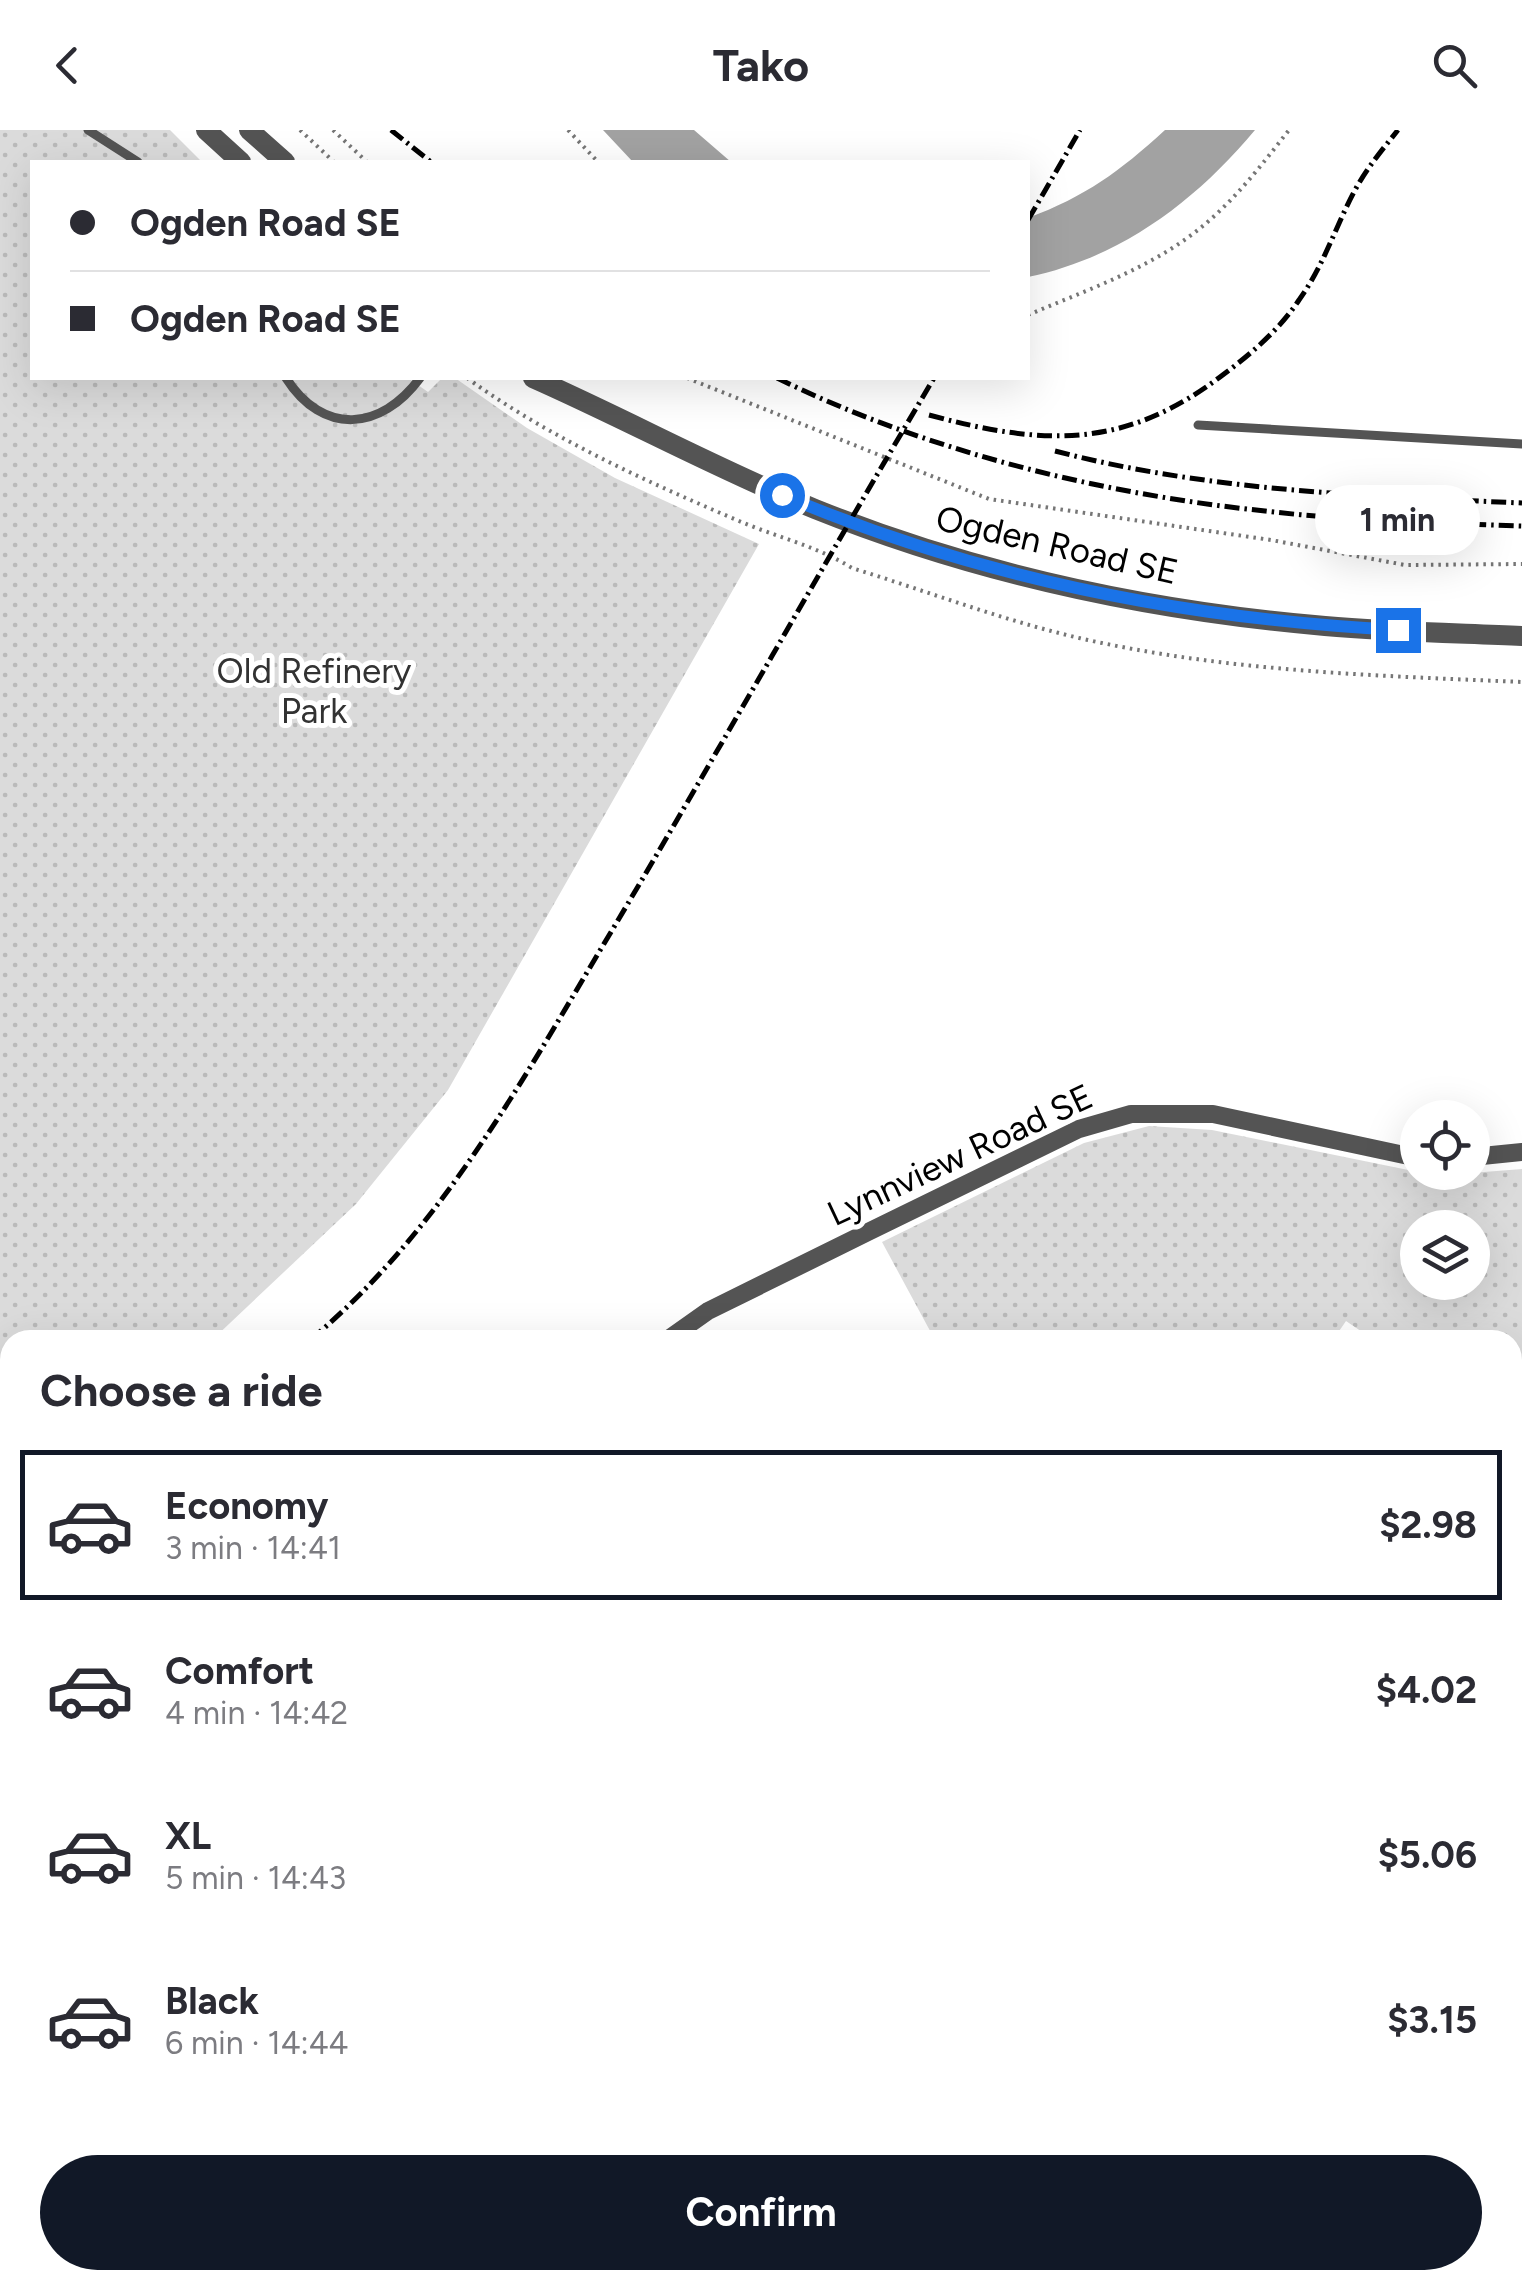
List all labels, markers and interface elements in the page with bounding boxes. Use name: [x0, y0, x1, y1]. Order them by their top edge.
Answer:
icon: back: [40, 38, 95, 93]
text: Tako: [713, 38, 809, 92]
icon: search: [1427, 38, 1482, 93]
text: Ogden Road SE: [130, 200, 401, 246]
text: Ogden Road SE: [130, 296, 401, 342]
route start: [760, 473, 805, 518]
callout: 1 min: [1316, 485, 1480, 555]
street label: Ogden Road SE: [932, 497, 1182, 593]
text: 1 min: [1360, 501, 1435, 539]
route end: [1376, 608, 1421, 653]
park label: Old Refinery Park: [217, 650, 412, 732]
street label: Lynnview Road SE: [821, 1075, 1099, 1235]
map controls: [1400, 1100, 1490, 1300]
button: locate: [1400, 1100, 1490, 1190]
button: layers: [1400, 1210, 1490, 1300]
text: Choose a ride: [40, 1363, 322, 1417]
icon: car: [45, 1480, 135, 1570]
text: Economy: [165, 1483, 328, 1529]
text: $2.98: [1379, 1502, 1477, 1548]
text: 3 min · 14:41: [165, 1529, 341, 1567]
icon: car: [45, 1645, 135, 1735]
text: Comfort: [165, 1648, 314, 1694]
text: $4.02: [1376, 1667, 1477, 1713]
text: 4 min · 14:42: [165, 1694, 348, 1732]
icon: car: [45, 1810, 135, 1900]
text: XL: [165, 1813, 211, 1859]
text: $5.06: [1378, 1832, 1477, 1878]
text: 5 min · 14:43: [165, 1859, 346, 1897]
icon: car: [45, 1975, 135, 2065]
text: Black: [165, 1978, 259, 2024]
text: $3.15: [1387, 1997, 1477, 2043]
text: 6 min · 14:44: [165, 2024, 348, 2062]
button: Confirm: [40, 2155, 1482, 2270]

